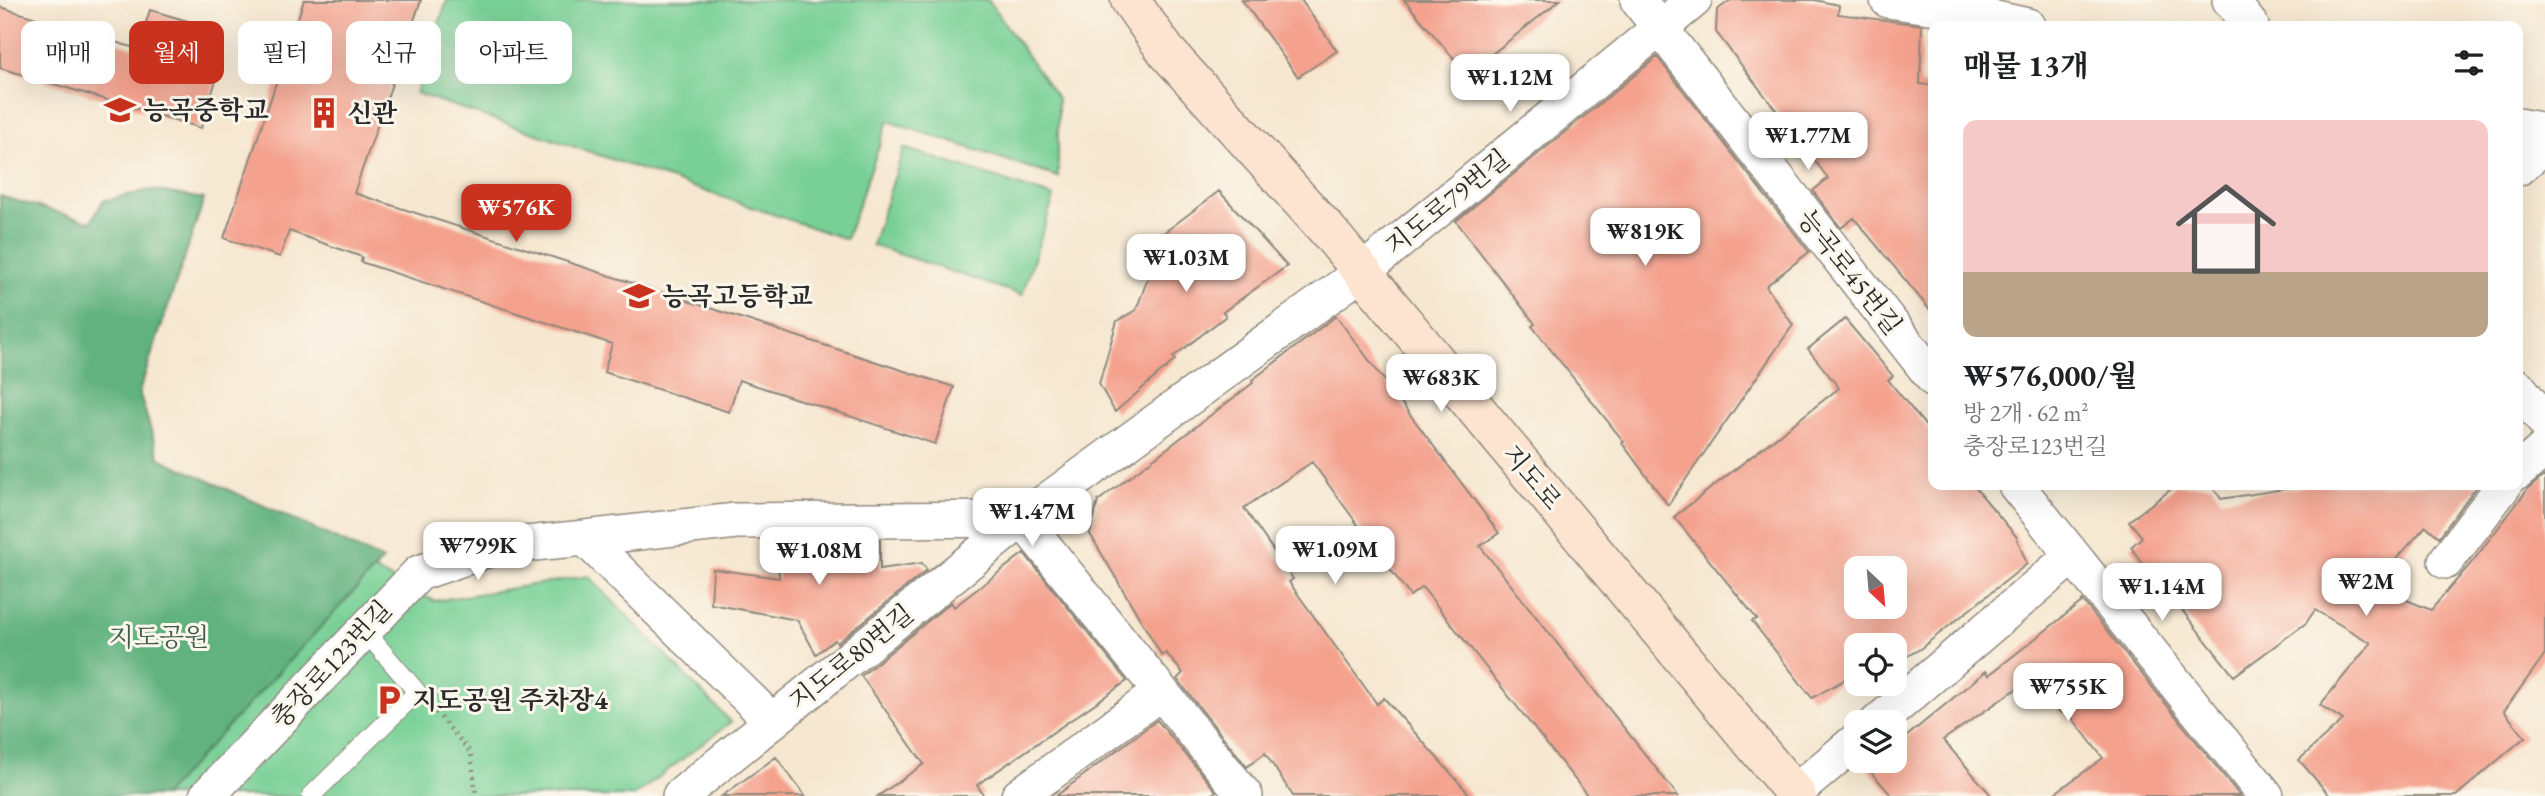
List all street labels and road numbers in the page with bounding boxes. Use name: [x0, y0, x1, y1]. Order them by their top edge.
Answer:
street label: 지도로79번길: [1378, 141, 1516, 263]
street label: 능곡로45번길: [1790, 202, 1910, 342]
street label: 지도로: [1495, 437, 1569, 517]
street label: 충장로123번길: [263, 593, 399, 735]
street label: 지도로80번길: [782, 596, 920, 718]

